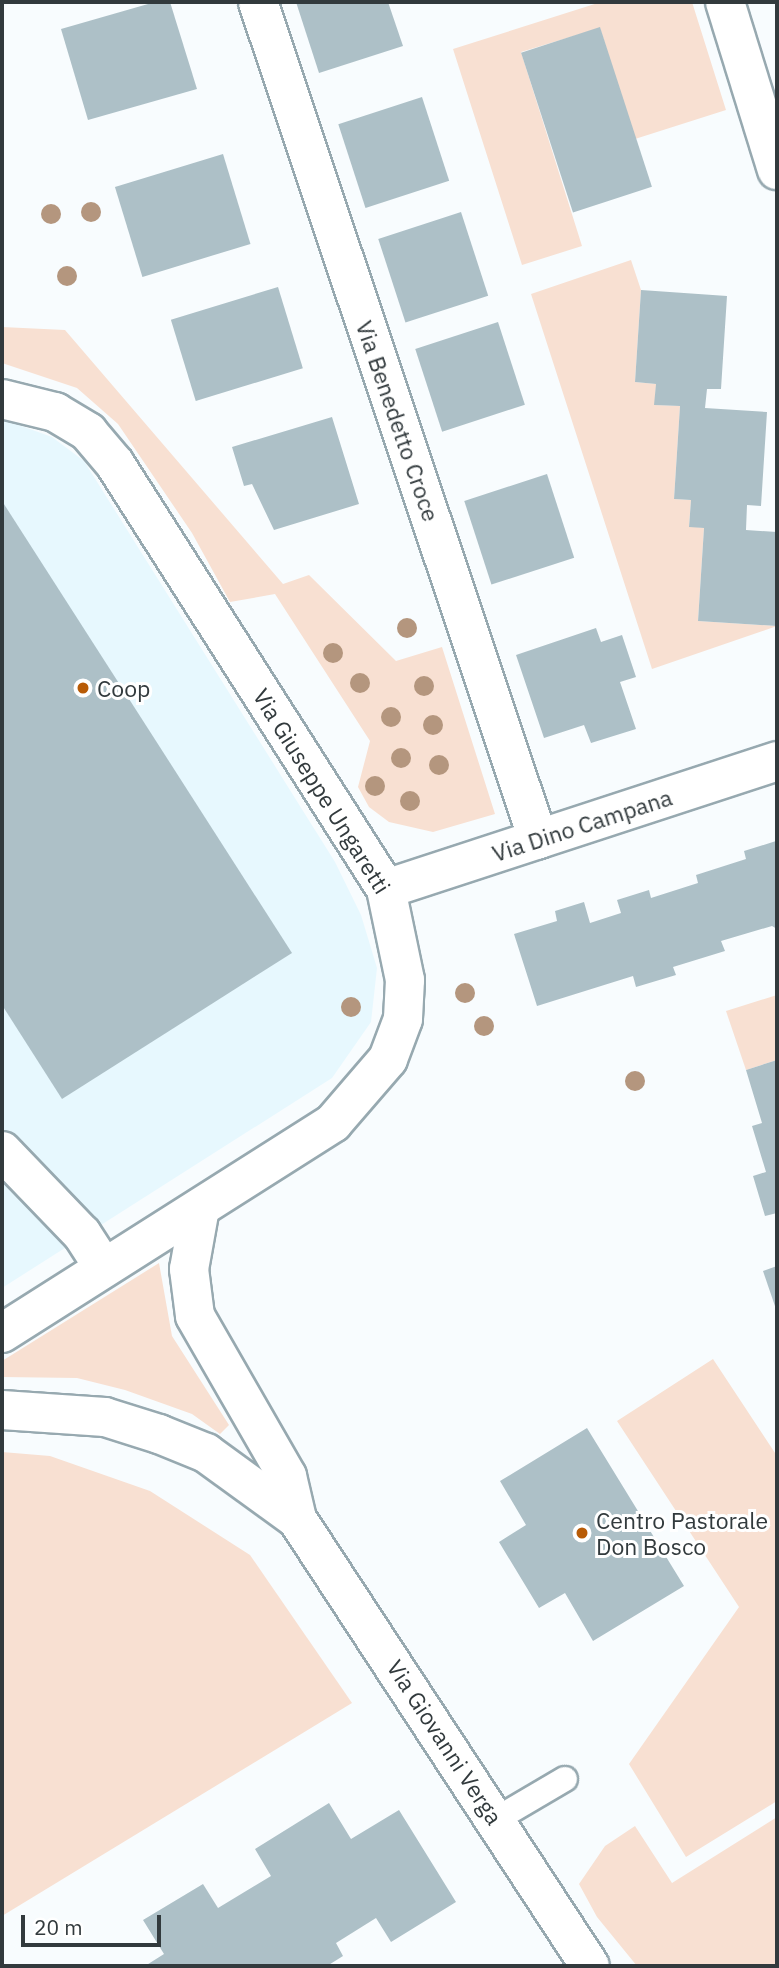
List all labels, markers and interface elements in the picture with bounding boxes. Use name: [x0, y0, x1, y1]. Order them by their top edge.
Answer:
street label: Via Benedetto Croce: [351, 317, 445, 525]
place label: Coop: [97, 674, 150, 702]
marker: Coop: [75, 680, 91, 696]
street label: Via Giuseppe Ungaretti: [248, 683, 396, 899]
street label: Via Dino Campana: [489, 783, 675, 867]
place label: Centro Pastorale Don Bosco: [596, 1506, 768, 1560]
marker: Centro Pastorale Don Bosco: [574, 1525, 590, 1541]
street label: Via Giovanni Verga: [381, 1654, 509, 1830]
scale bar: [24, 1902, 164, 1946]
text: 20 m: [34, 1913, 83, 1941]

